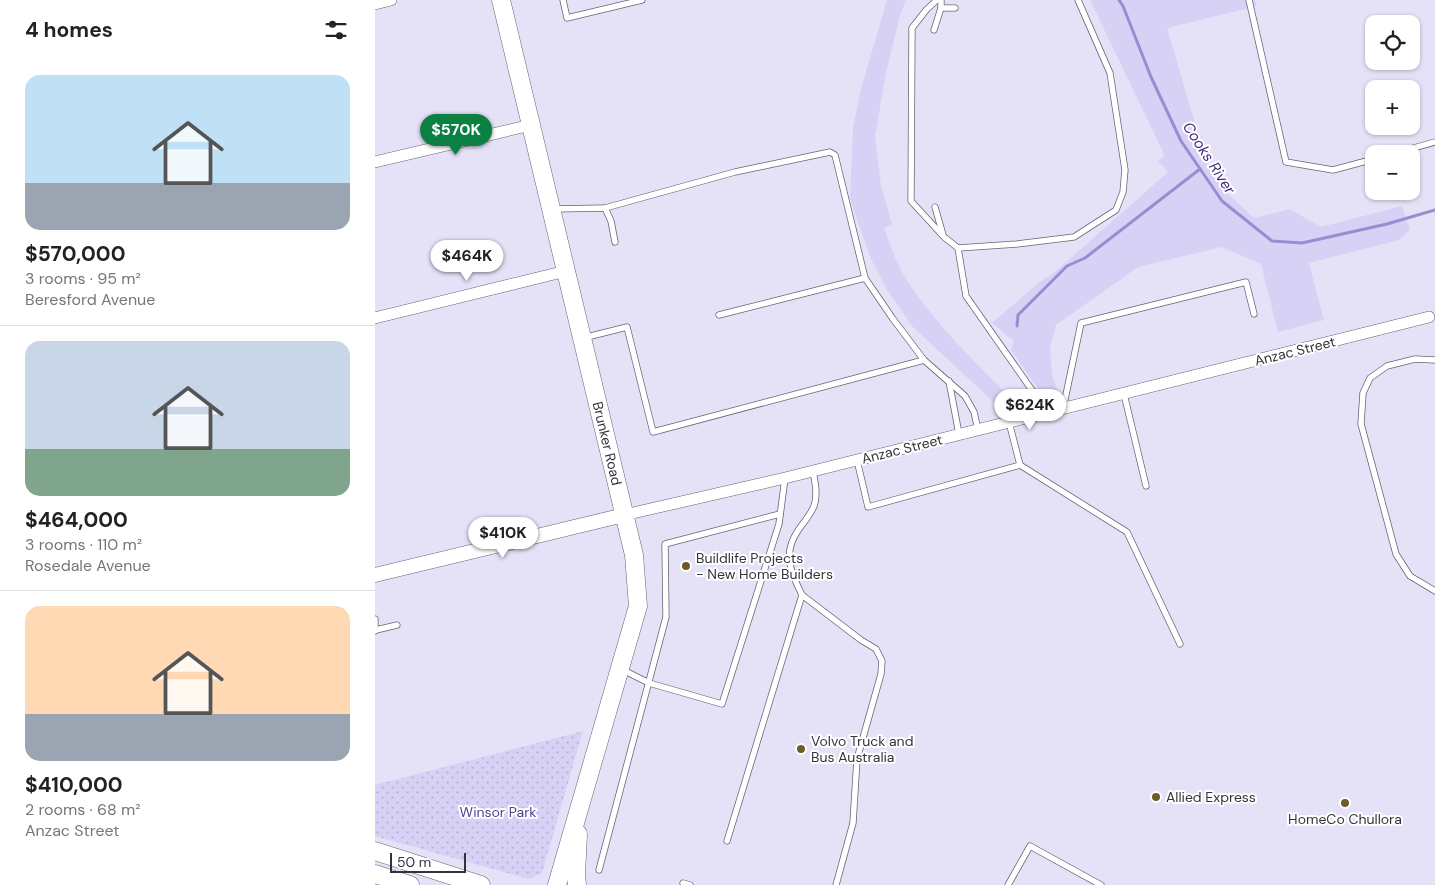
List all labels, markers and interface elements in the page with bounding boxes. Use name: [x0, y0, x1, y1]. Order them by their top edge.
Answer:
map controls: [1365, 15, 1420, 200]
button: locate: [1365, 15, 1420, 70]
text: 4 homes: [25, 16, 113, 44]
icon: filters: [322, 16, 350, 44]
button: +: [1365, 80, 1420, 135]
icon: home: [143, 108, 233, 198]
pin: $570K: [421, 114, 491, 156]
water label: Cooks River: [1178, 118, 1240, 198]
text: $570K: [431, 119, 481, 140]
button: −: [1365, 145, 1420, 200]
text: $570,000: [25, 240, 125, 268]
pin: $464K: [432, 240, 502, 282]
text: $464K: [441, 245, 493, 266]
text: 3 rooms · 95 m²: [25, 268, 141, 289]
text: Beresford Avenue: [25, 289, 155, 310]
street label: Anzac Street: [1253, 332, 1337, 370]
icon: home: [143, 373, 233, 463]
pin: $624K: [995, 388, 1065, 431]
text: $624K: [1005, 394, 1055, 415]
street label: Brunker Road: [589, 400, 626, 487]
street label: Anzac Street: [860, 430, 944, 468]
text: $464,000: [25, 506, 128, 534]
pin: $410K: [468, 516, 538, 559]
text: $410K: [479, 522, 527, 543]
text: 3 rooms · 110 m²: [25, 534, 142, 555]
place label: Buildlife Projects - New Home Builders: [696, 549, 833, 583]
text: Rosedale Avenue: [25, 555, 151, 576]
marker: Buildlife Projects - New Home Builders: [680, 560, 692, 572]
icon: home: [143, 638, 233, 728]
place label: Volvo Truck and Bus Australia: [811, 732, 913, 766]
marker: Volvo Truck and Bus Australia: [795, 743, 807, 755]
text: $410,000: [25, 771, 123, 799]
place label: Allied Express: [1166, 788, 1256, 806]
marker: Allied Express: [1150, 791, 1162, 803]
marker: HomeCo Chullora: [1339, 797, 1351, 809]
text: 2 rooms · 68 m²: [25, 799, 141, 820]
park label: Winsor Park: [460, 803, 536, 821]
place label: HomeCo Chullora: [1288, 810, 1402, 828]
text: Anzac Street: [25, 820, 120, 841]
scale bar: [390, 850, 466, 873]
text: 50 m: [397, 853, 431, 871]

